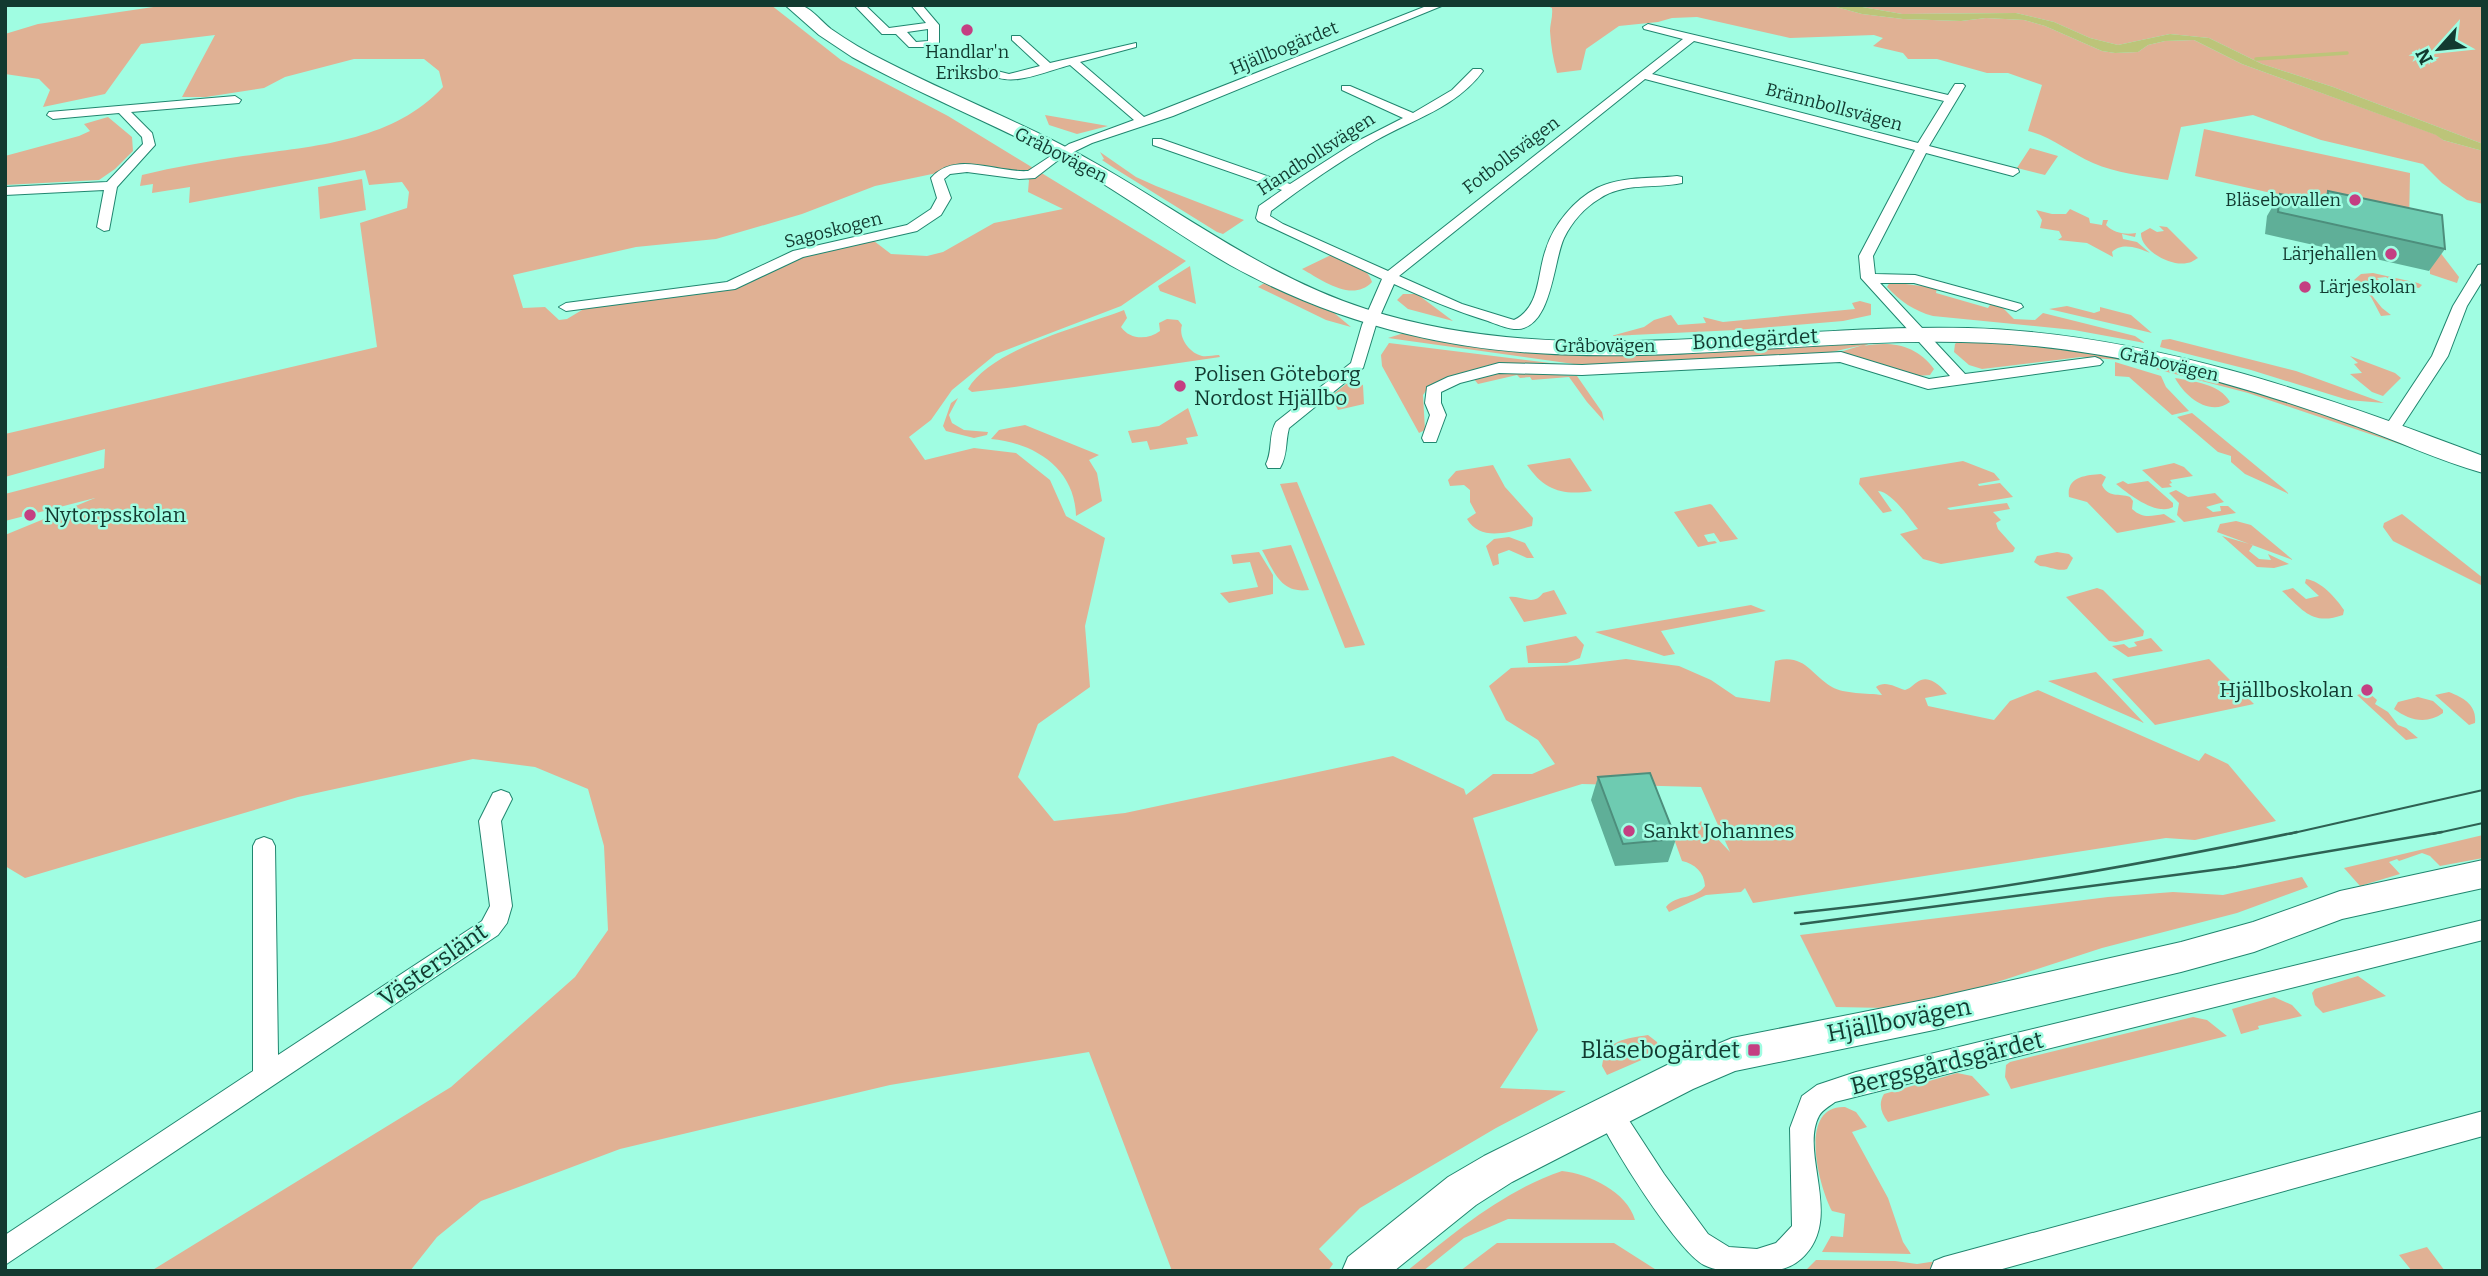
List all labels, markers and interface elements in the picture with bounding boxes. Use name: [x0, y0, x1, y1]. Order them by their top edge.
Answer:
north arrow: [2404, 14, 2474, 84]
street label: Hjällbogärdet: [1227, 16, 1342, 80]
marker: Handlar'n Eriksbo: [959, 22, 975, 38]
place label: Handlar'n Eriksbo: [925, 41, 1010, 84]
text: N: [2411, 44, 2438, 68]
street label: Brännbollsvägen: [1763, 78, 1905, 136]
street label: Handbollsvägen: [1253, 108, 1379, 200]
street label: Fotbollsvägen: [1458, 111, 1564, 199]
street label: Gråbovägen: [1011, 122, 1112, 188]
place label: Bläsebovallen: [2225, 189, 2342, 211]
marker: Bläsebovallen: [2347, 192, 2363, 208]
street label: Sagoskogen: [782, 207, 885, 253]
place label: Lärjehallen: [2282, 243, 2378, 265]
marker: Lärjehallen: [2383, 246, 2399, 262]
place label: Lärjeskolan: [2319, 276, 2417, 298]
marker: Lärjeskolan: [2297, 279, 2313, 295]
street label: Bondegärdet: [1691, 323, 1819, 355]
street label: Gråbovägen: [1554, 335, 1656, 357]
street label: Gråbovägen: [2117, 342, 2221, 386]
place label: Polisen Göteborg Nordost Hjällbo: [1194, 361, 1361, 411]
marker: Polisen Göteborg Nordost Hjällbo: [1172, 378, 1188, 394]
place label: Nytorpsskolan: [44, 502, 186, 528]
marker: Nytorpsskolan: [22, 507, 38, 523]
place label: Hjällboskolan: [2219, 677, 2353, 703]
marker: Hjällboskolan: [2359, 682, 2375, 698]
place label: Sankt Johannes: [1643, 818, 1795, 844]
marker: Sankt Johannes: [1621, 823, 1637, 839]
street label: Västerslänt: [373, 917, 493, 1013]
street label: Hjällbovägen: [1825, 992, 1973, 1048]
street label: Bergsgårdsgärdet: [1848, 1025, 2047, 1100]
place label: Bläsebogärdet: [1580, 1036, 1740, 1064]
marker: Bläsebogärdet: [1746, 1042, 1762, 1058]

